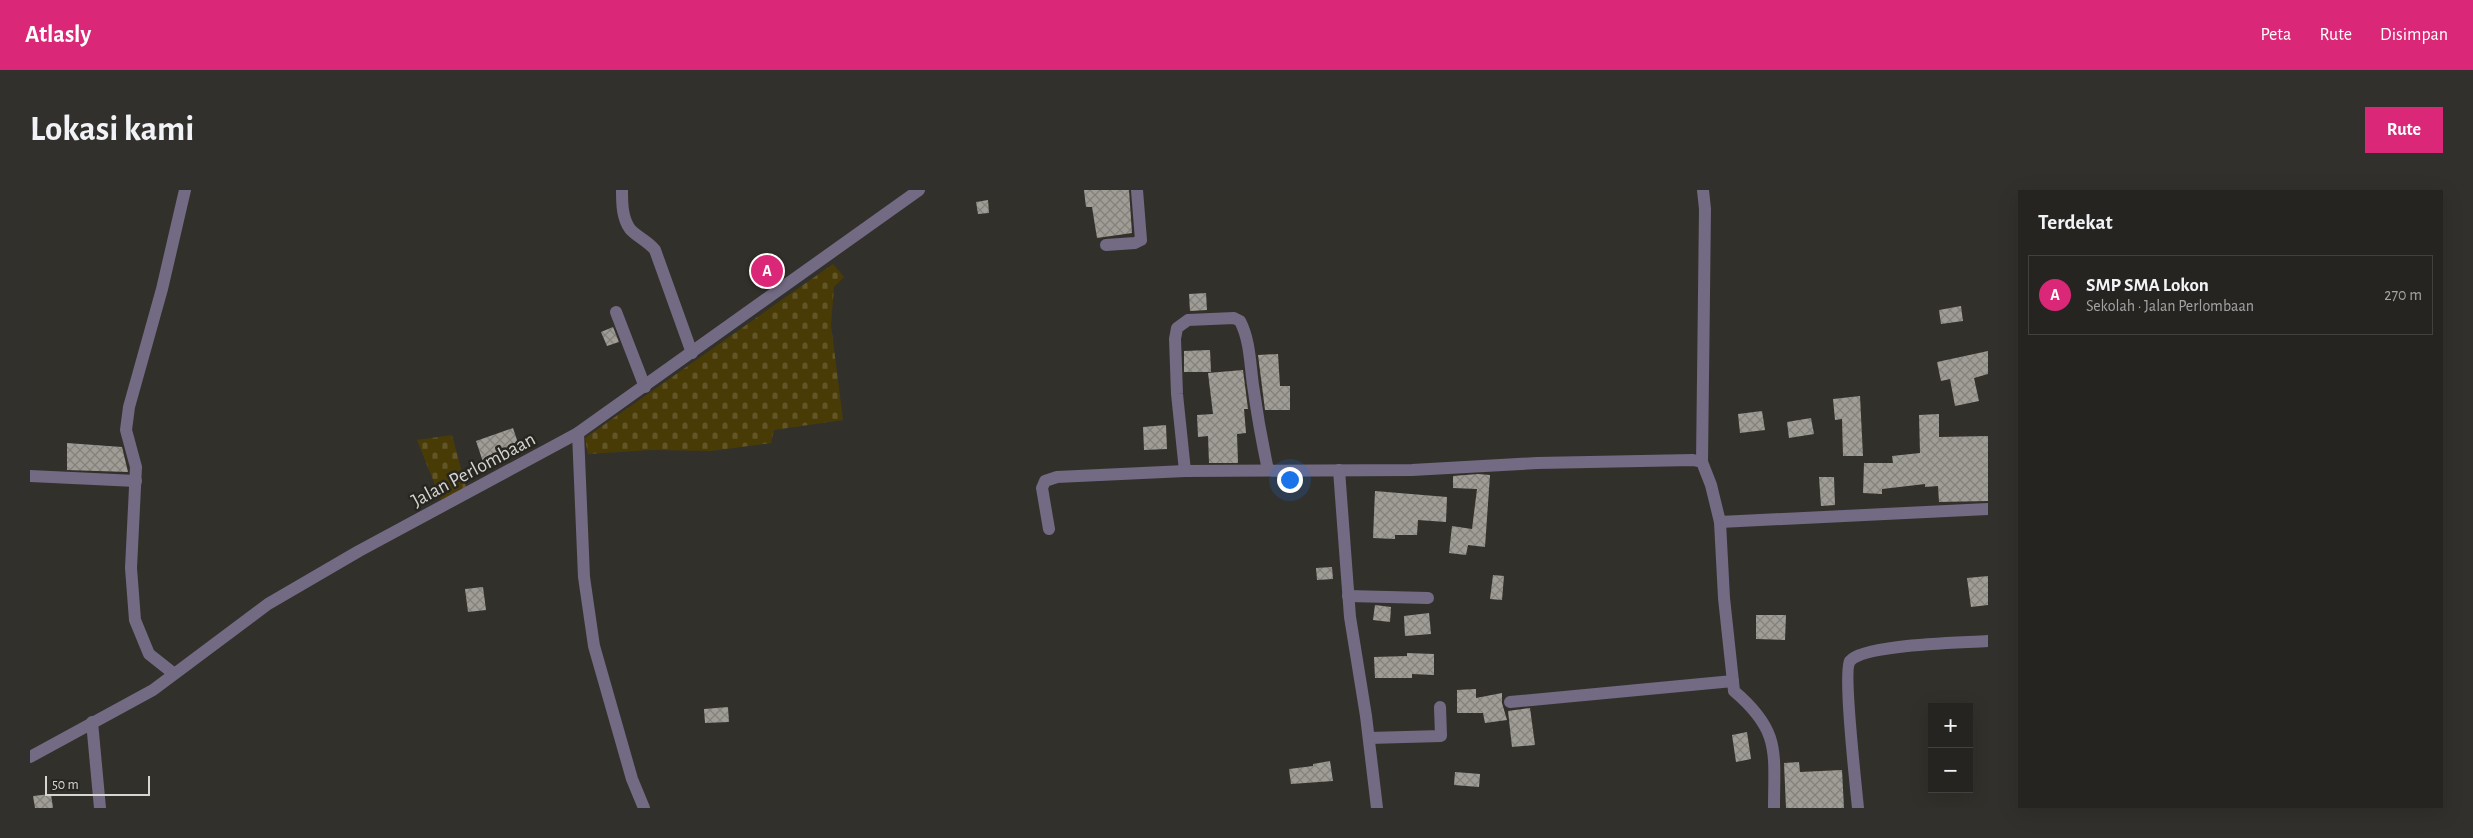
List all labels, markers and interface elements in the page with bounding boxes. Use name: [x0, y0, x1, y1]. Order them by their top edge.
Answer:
text: Atlasly: [25, 23, 91, 47]
text: Peta: [2260, 26, 2291, 44]
text: Rute: [2319, 26, 2352, 44]
text: Disimpan: [2380, 26, 2448, 44]
button: Rute: [2365, 107, 2443, 153]
text: Lokasi kami: [30, 112, 194, 147]
text: Terdekat: [2038, 212, 2113, 233]
pin: A: [751, 252, 783, 290]
text: SMP SMA Lokon: [2086, 276, 2209, 295]
text: A: [2050, 287, 2060, 303]
text: 270 m: [2384, 287, 2422, 303]
text: Sekolah · Jalan Perlombaan: [2086, 298, 2254, 314]
street label: Jalan Perlombaan: [408, 429, 539, 511]
your location: [1277, 467, 1303, 493]
map controls: [1928, 703, 1973, 793]
button: +: [1928, 703, 1973, 748]
button: −: [1928, 748, 1973, 793]
scale bar: [45, 773, 150, 796]
text: 50 m: [52, 778, 79, 792]

